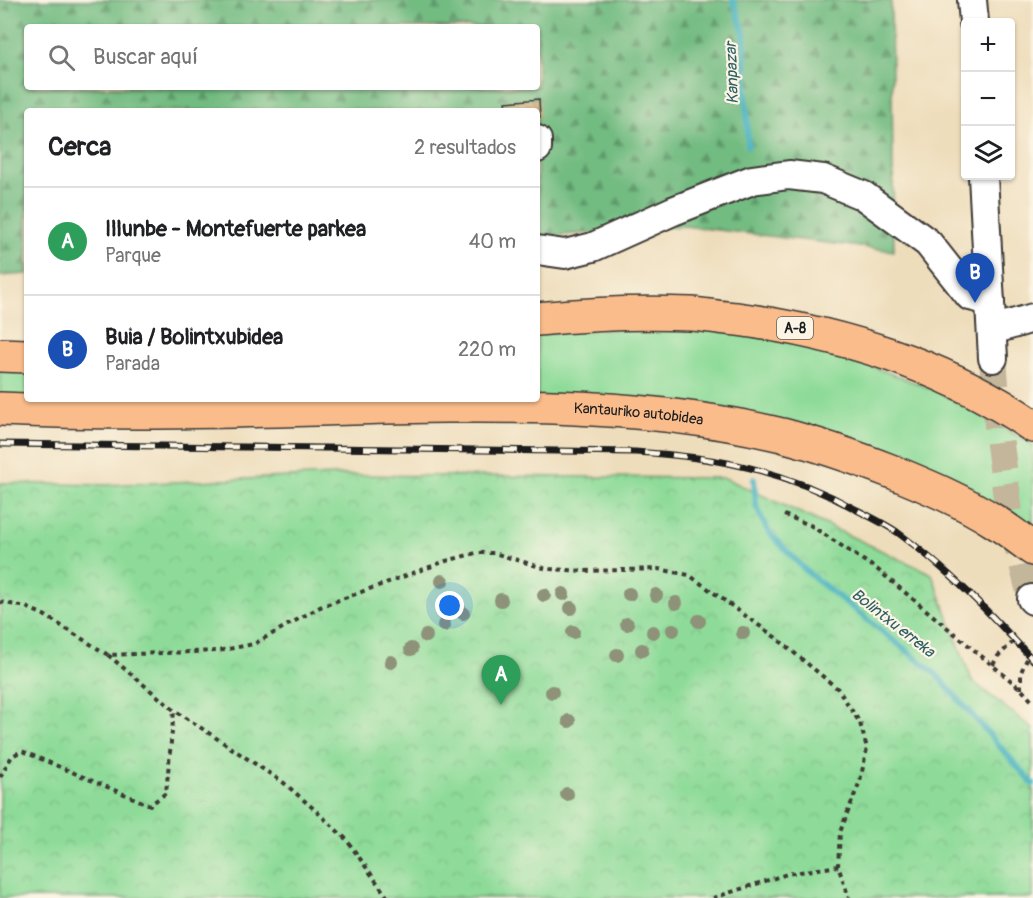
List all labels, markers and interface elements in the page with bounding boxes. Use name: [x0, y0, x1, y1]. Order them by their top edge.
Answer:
map controls: [961, 18, 1015, 180]
button: +: [961, 18, 1015, 72]
search box: [24, 24, 540, 90]
water label: Kanpazar: [721, 39, 743, 104]
icon: search: [45, 41, 78, 74]
text: Buscar aquí: [93, 43, 198, 71]
button: −: [961, 72, 1015, 126]
button: layers: [961, 126, 1015, 180]
text: Cerca: [48, 131, 111, 163]
text: 2 resultados: [414, 135, 516, 160]
text: Illunbe - Montefuerte parkea: [105, 215, 366, 243]
text: A: [61, 229, 74, 254]
text: 40 m: [469, 229, 516, 254]
text: Parque: [105, 243, 161, 268]
pin: B: [956, 254, 994, 303]
road number: A-8: [777, 317, 813, 339]
text: Buia / Bolintxubidea: [105, 323, 283, 351]
text: B: [62, 337, 73, 362]
text: 220 m: [458, 337, 516, 362]
text: Parada: [105, 351, 160, 376]
street label: Kantauriko autobidea: [573, 398, 705, 429]
water label: Bolintxu erreka: [847, 584, 940, 663]
your location: [435, 591, 464, 620]
pin: A: [482, 656, 520, 705]

